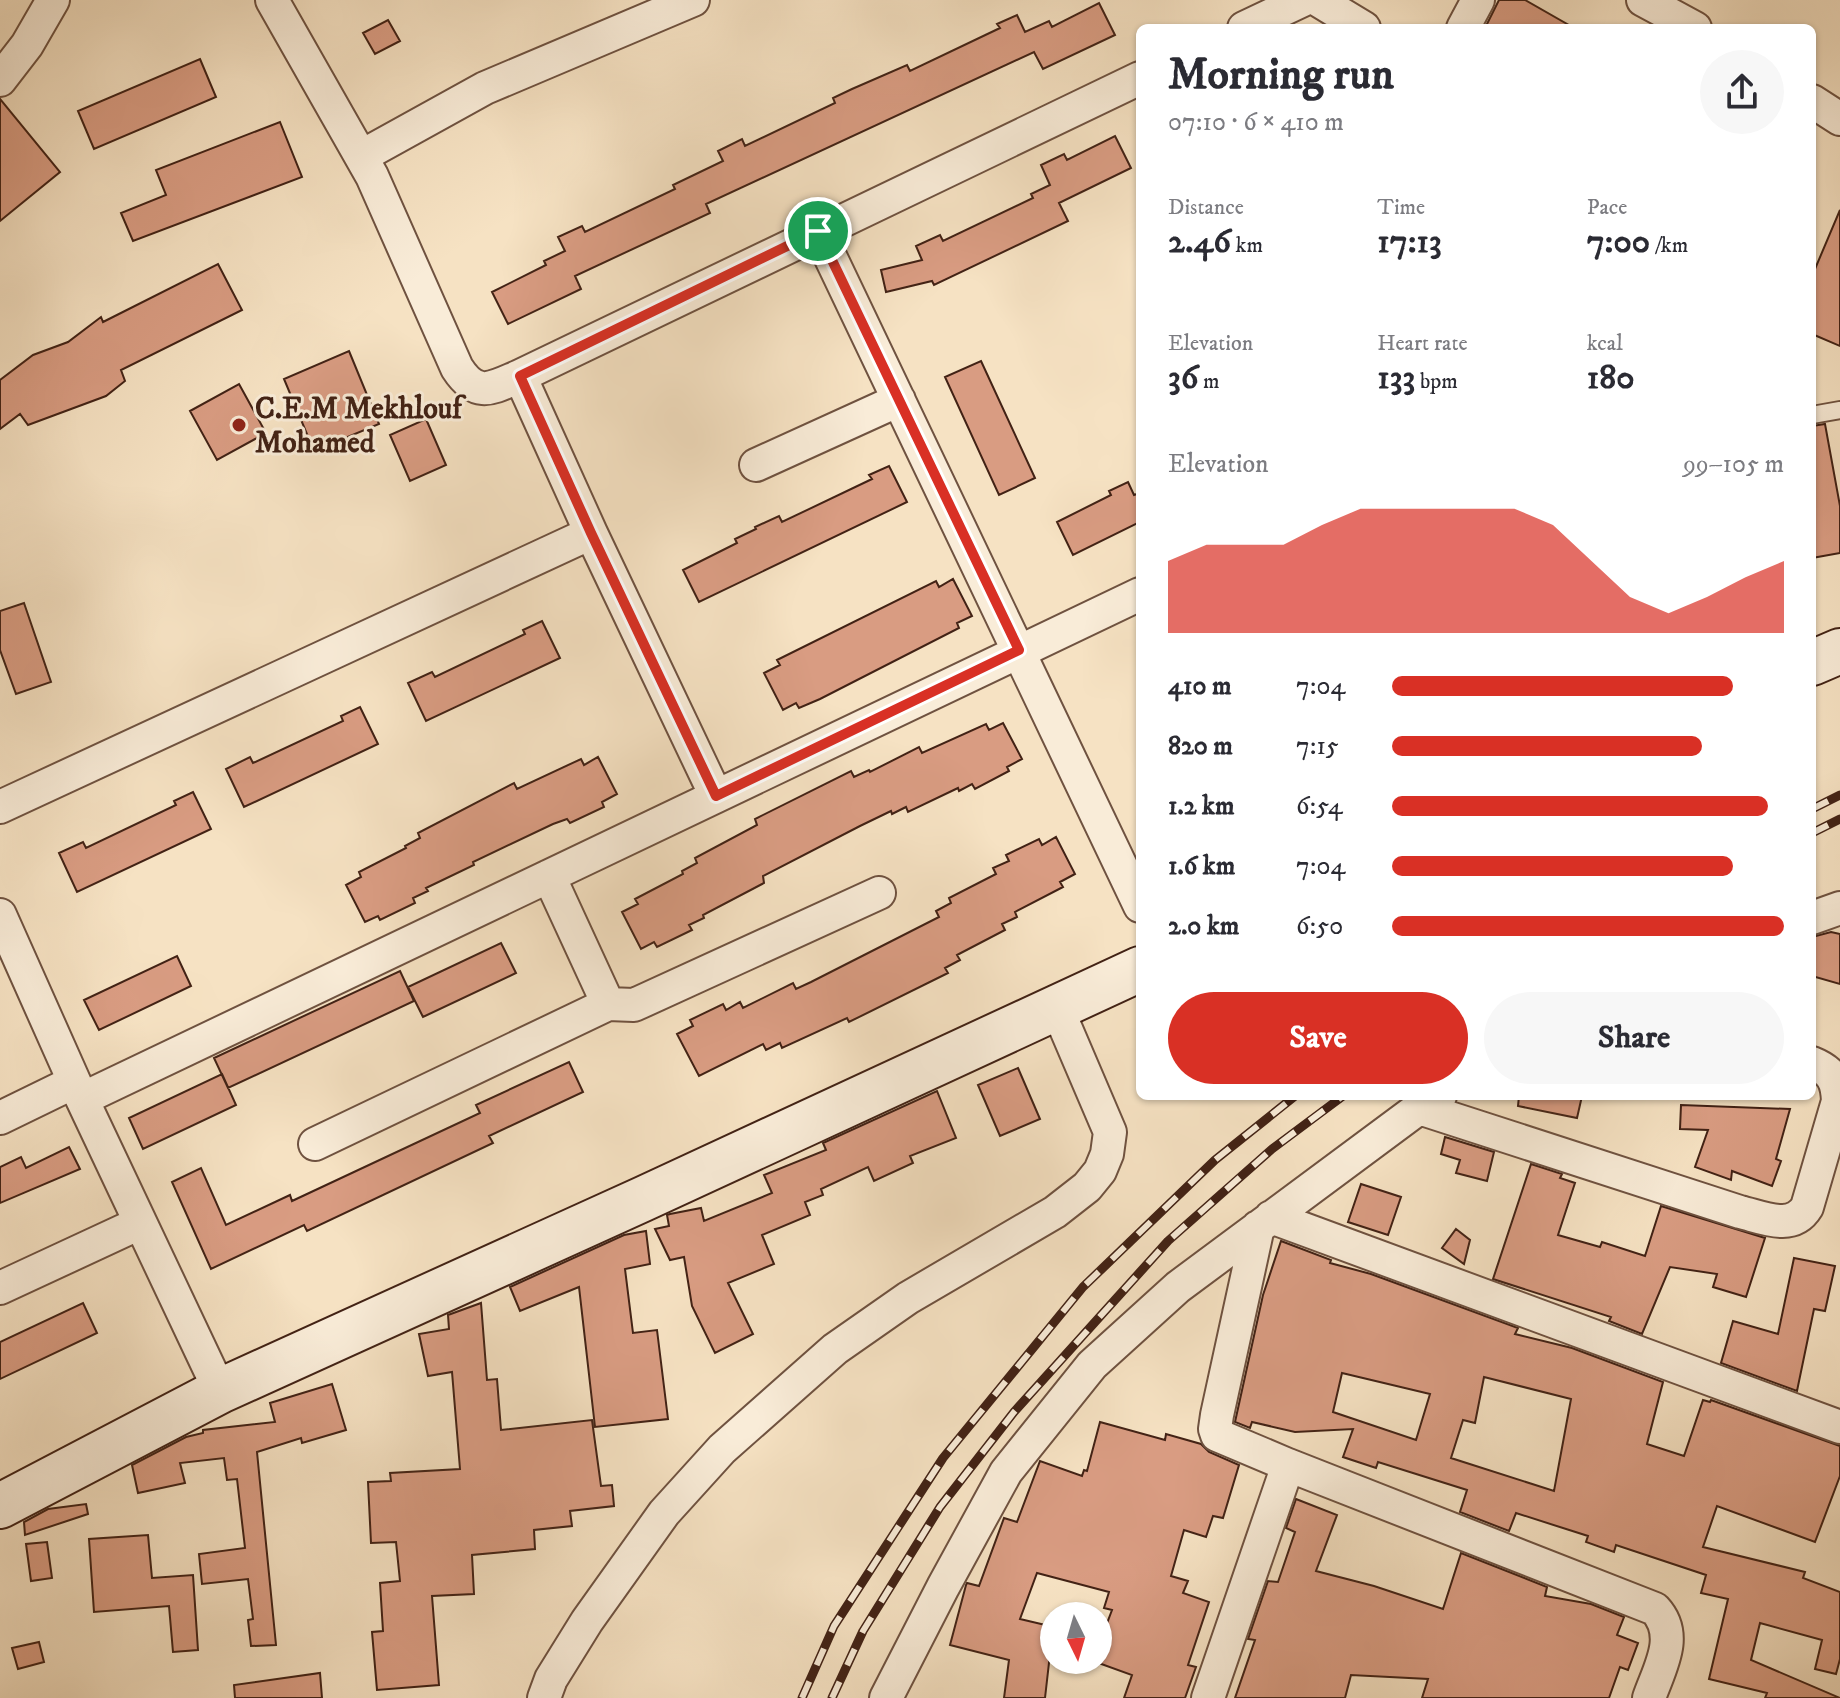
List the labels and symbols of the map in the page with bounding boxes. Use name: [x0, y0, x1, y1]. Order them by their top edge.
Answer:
pin: [784, 197, 852, 265]
place label: C.E.M Mekhlouf Mohamed: [255, 391, 467, 462]
marker: C.E.M Mekhlouf Mohamed: [230, 416, 248, 434]
north arrow: [1040, 1602, 1112, 1674]

